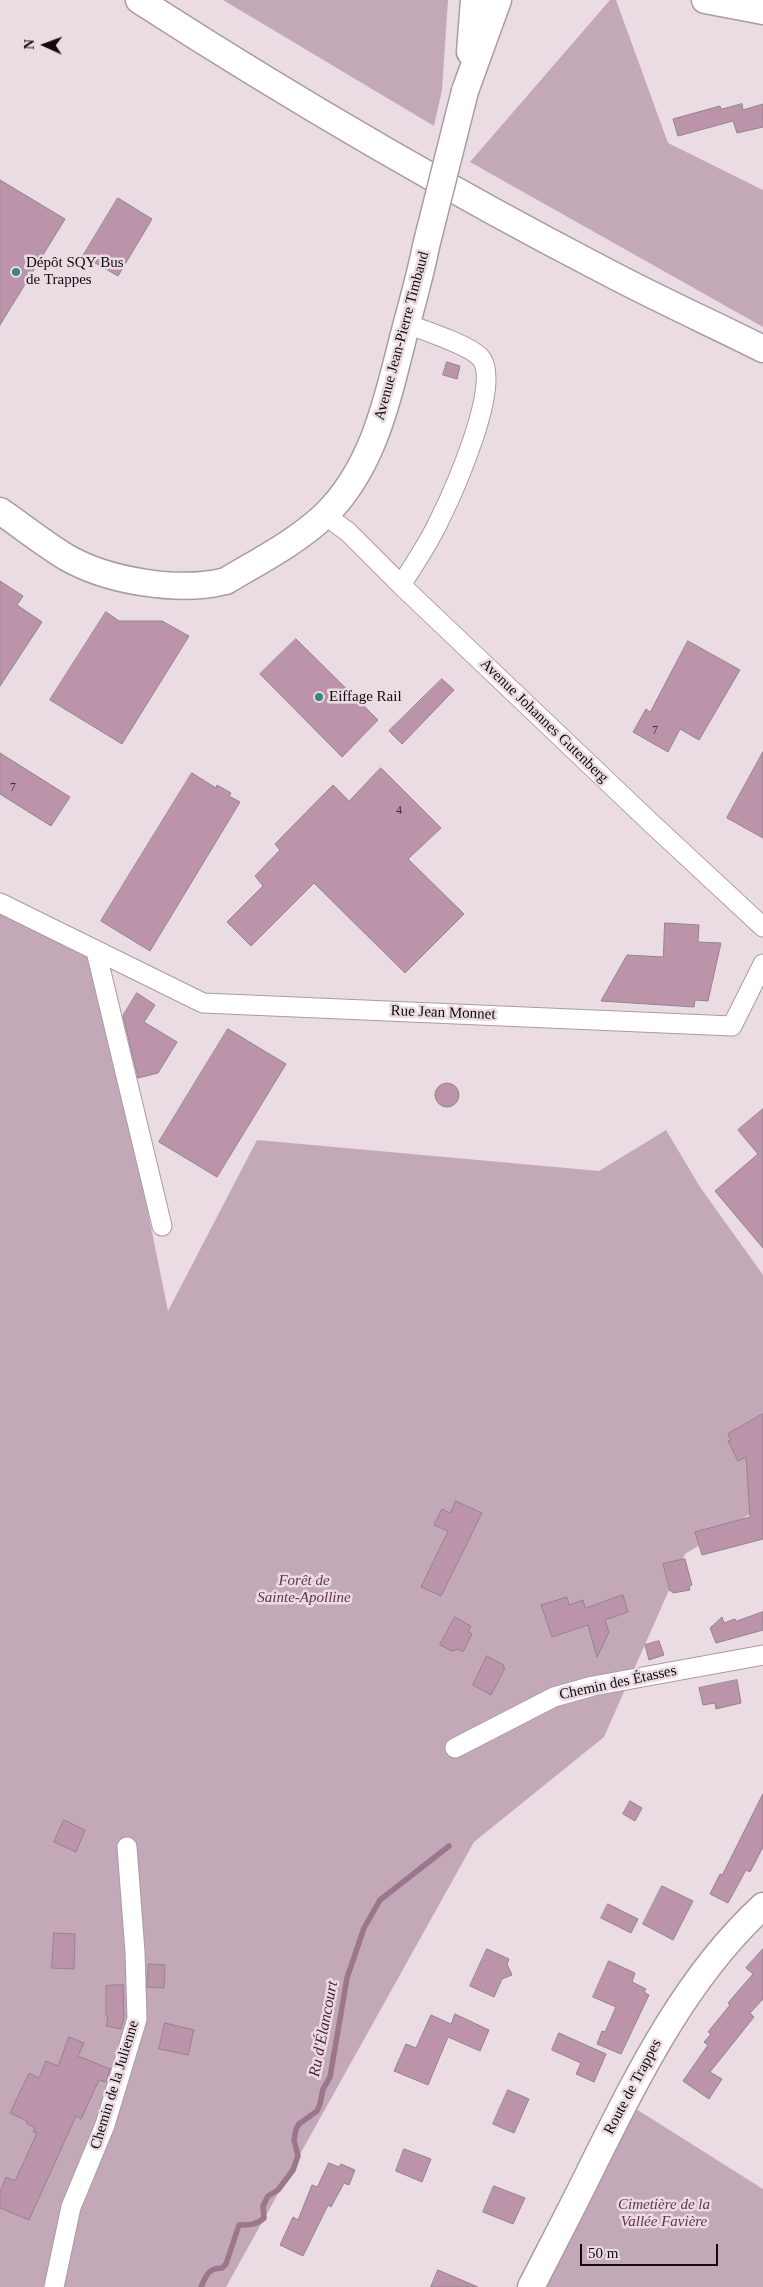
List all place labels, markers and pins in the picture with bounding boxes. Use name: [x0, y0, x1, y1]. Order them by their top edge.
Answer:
place label: Dépôt SQY Bus de Trappes: [26, 254, 124, 289]
marker: Dépôt SQY Bus de Trappes: [10, 266, 22, 278]
place label: Eiffage Rail: [329, 688, 402, 706]
marker: Eiffage Rail: [313, 691, 325, 703]

